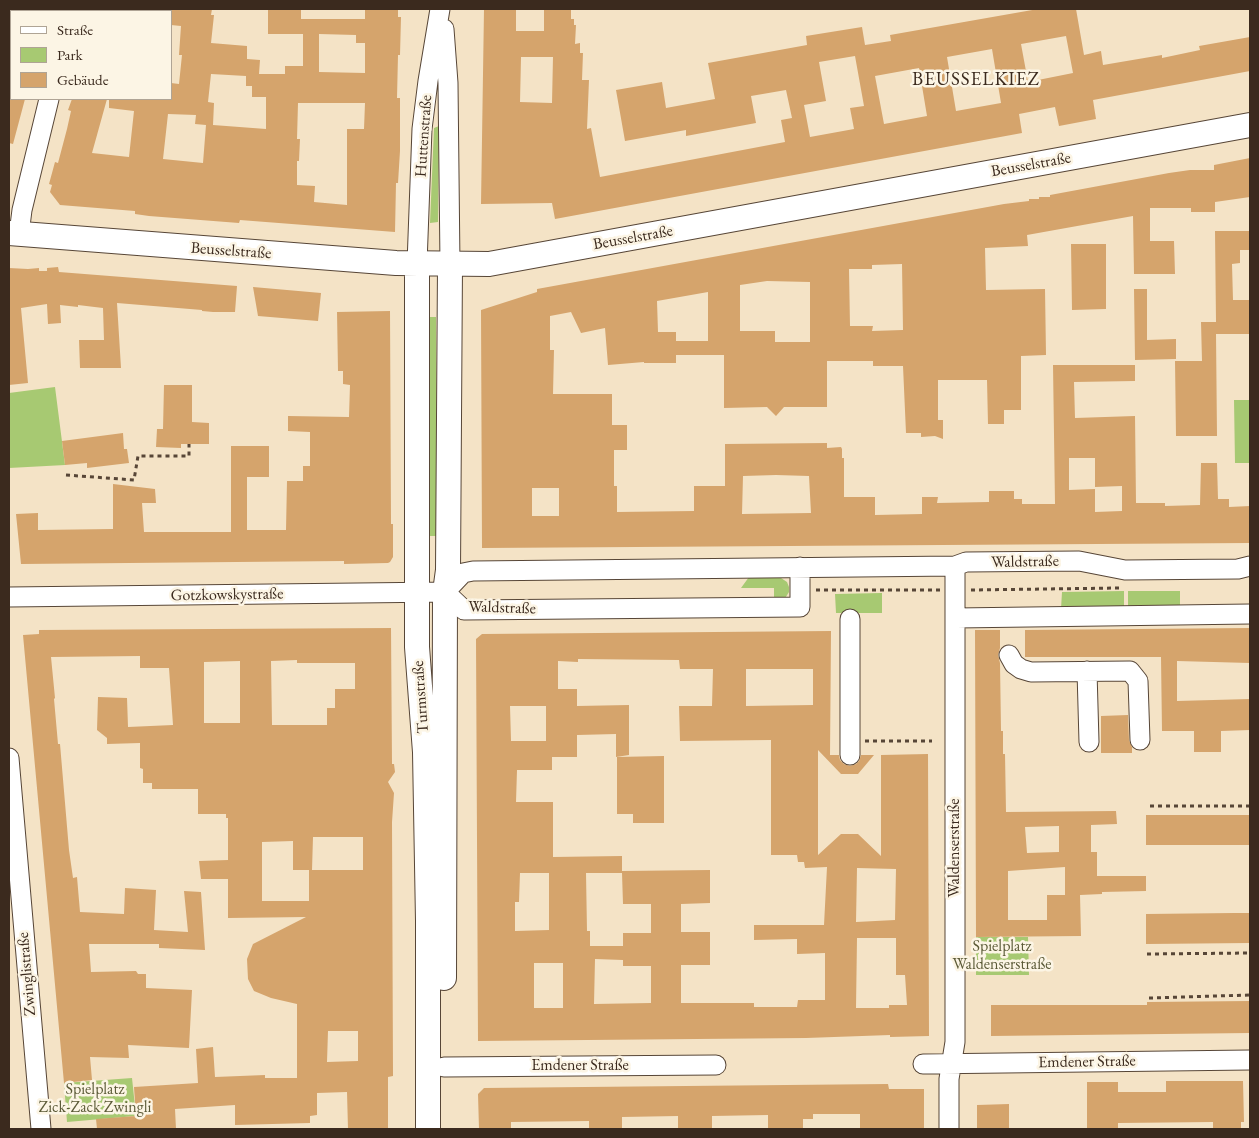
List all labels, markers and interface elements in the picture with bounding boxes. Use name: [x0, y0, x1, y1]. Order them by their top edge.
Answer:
legend: [10, 10, 172, 100]
text: Straße: [57, 20, 93, 39]
text: Park: [57, 45, 83, 64]
district label: BEUSSELKIEZ: [911, 69, 1041, 91]
text: Gebäude: [57, 70, 109, 89]
street label: Huttenstraße: [412, 94, 436, 178]
street label: Beusselstraße: [990, 149, 1072, 181]
street label: Beusselstraße: [592, 222, 674, 254]
street label: Beusselstraße: [190, 239, 272, 263]
street label: Waldstraße: [991, 552, 1059, 572]
street label: Gotzkowskystraße: [170, 584, 284, 606]
street label: Waldstraße: [468, 597, 536, 619]
street label: Turmstraße: [409, 660, 433, 734]
street label: Waldenserstraße: [945, 798, 965, 898]
street label: Zwinglistraße: [14, 931, 40, 1017]
park label: Spielplatz Waldenserstraße: [952, 937, 1052, 975]
street label: Emdener Straße: [1038, 1052, 1136, 1072]
street label: Emdener Straße: [531, 1056, 629, 1076]
park label: Spielplatz Zick-Zack Zwingli: [39, 1080, 151, 1118]

